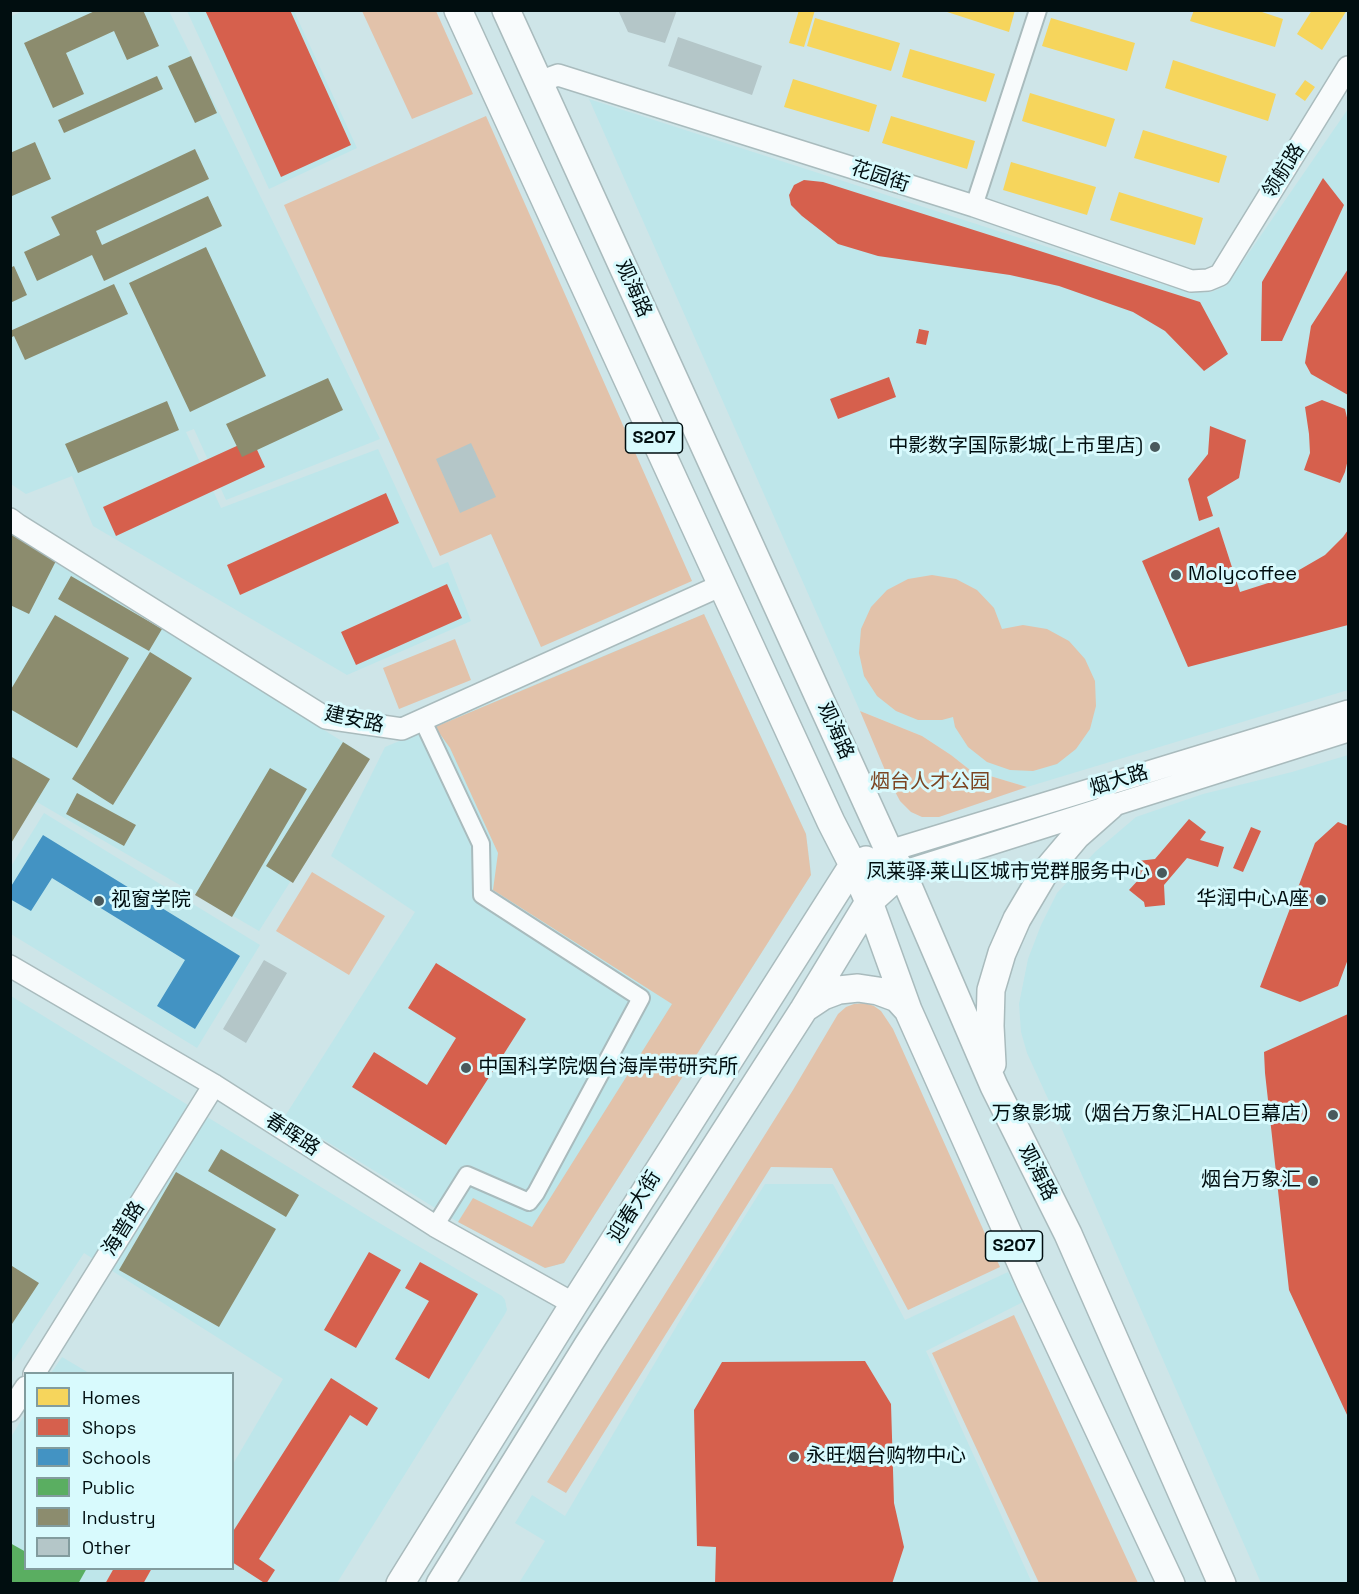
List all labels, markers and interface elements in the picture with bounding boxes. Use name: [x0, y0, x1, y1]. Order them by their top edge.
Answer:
street label: 领航路: [1258, 139, 1310, 203]
street label: 花园街: [848, 156, 912, 198]
street label: 观海路: [610, 257, 656, 321]
road number: S207: [626, 423, 682, 453]
place label: 中影数字国际影城(上市里店): [888, 435, 1143, 459]
marker: 中影数字国际影城(上市里店): [1148, 440, 1162, 454]
place label: Molycoffee: [1188, 563, 1297, 587]
marker: Molycoffee: [1169, 568, 1183, 582]
street label: 观海路: [812, 699, 858, 763]
street label: 建安路: [322, 702, 386, 738]
street label: 烟大路: [1087, 761, 1151, 801]
park label: 烟台人才公园: [870, 771, 990, 795]
place label: 凤莱驿·莱山区城市党群服务中心: [866, 861, 1150, 885]
marker: 凤莱驿·莱山区城市党群服务中心: [1155, 866, 1169, 880]
place label: 华润中心A座: [1196, 888, 1309, 912]
place label: 视窗学院: [111, 889, 191, 913]
marker: 华润中心A座: [1314, 893, 1328, 907]
marker: 视窗学院: [92, 894, 106, 908]
place label: 中国科学院烟台海岸带研究所: [478, 1056, 738, 1080]
marker: 中国科学院烟台海岸带研究所: [459, 1061, 473, 1075]
place label: 万象影城（烟台万象汇HALO巨幕店）: [991, 1103, 1321, 1127]
marker: 万象影城（烟台万象汇HALO巨幕店）: [1326, 1108, 1340, 1122]
street label: 春晖路: [260, 1109, 324, 1161]
street label: 观海路: [1013, 1141, 1061, 1205]
street label: 迎春大街: [604, 1167, 666, 1247]
place label: 烟台万象汇: [1201, 1169, 1301, 1193]
marker: 烟台万象汇: [1306, 1174, 1320, 1188]
street label: 海普路: [98, 1197, 150, 1261]
road number: S207: [986, 1231, 1042, 1261]
legend: [24, 1372, 234, 1570]
text: Homes: [82, 1386, 141, 1409]
text: Shops: [82, 1416, 136, 1439]
place label: 永旺烟台购物中心: [806, 1445, 966, 1469]
text: Schools: [82, 1446, 151, 1469]
marker: 永旺烟台购物中心: [787, 1450, 801, 1464]
text: Public: [82, 1476, 135, 1499]
text: Industry: [82, 1506, 155, 1529]
text: Other: [82, 1536, 131, 1559]

